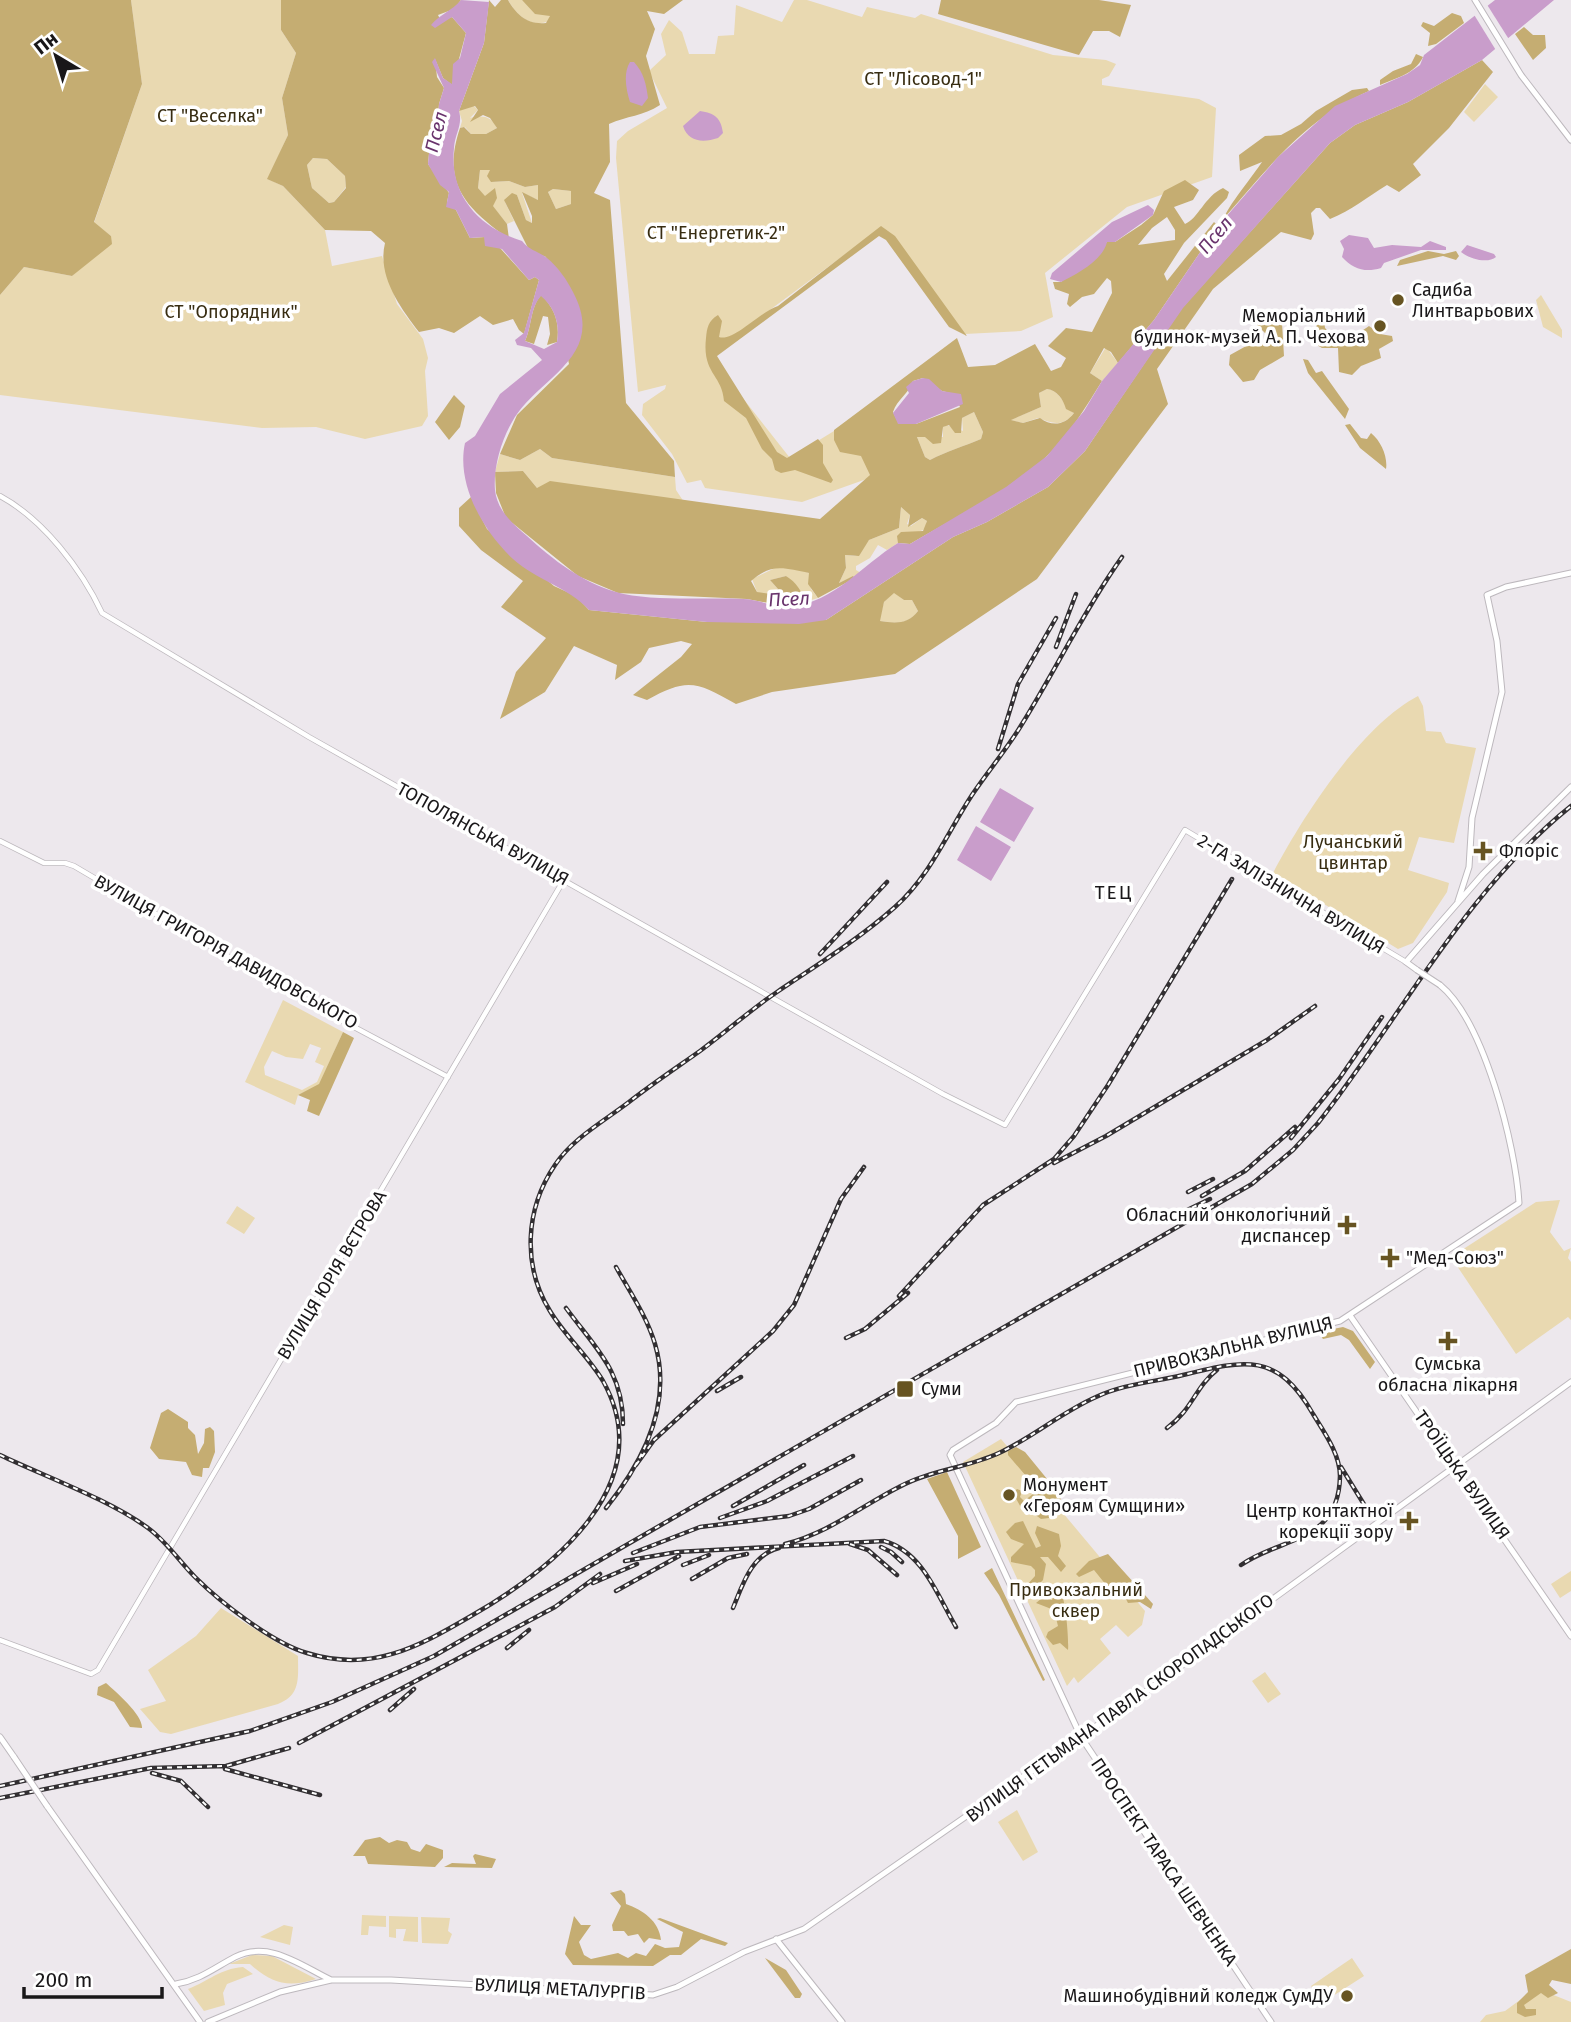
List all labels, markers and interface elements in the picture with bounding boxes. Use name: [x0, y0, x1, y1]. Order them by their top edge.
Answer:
north arrow: [21, 21, 91, 91]
text: Пн: [29, 27, 62, 59]
park label: СТ "Лісовод-1": [864, 68, 982, 90]
park label: СТ "Веселка": [157, 105, 263, 127]
water label: Псел: [420, 109, 452, 155]
water label: Псел: [1193, 212, 1237, 258]
park label: СТ "Енергетик-2": [647, 222, 785, 244]
place label: Садиба Линтварьових: [1412, 279, 1534, 322]
marker: Садиба Линтварьових: [1390, 292, 1406, 308]
park label: СТ "Опорядник": [164, 301, 298, 323]
place label: Меморіальний будинок-музей А. П. Чехова: [1134, 305, 1366, 348]
marker: Меморіальний будинок-музей А. П. Чехова: [1372, 318, 1388, 334]
water label: Псел: [768, 586, 810, 612]
street label: ТОПОЛЯНСЬКА ВУЛИЦЯ: [393, 778, 573, 890]
street label: 2-ГА ЗАЛІЗНИЧНА ВУЛИЦЯ: [1193, 829, 1389, 959]
park label: Лучанський цвинтар: [1303, 831, 1403, 874]
place label: Флоріс: [1499, 840, 1559, 862]
marker: Флоріс: [1473, 841, 1493, 861]
street label: ВУЛИЦЯ ГРИГОРІЯ ДАВИДОВСЬКОГО: [90, 870, 362, 1034]
district label: ТЕЦ: [1095, 881, 1133, 904]
street label: ВУЛИЦЯ ЮРІЯ ВЄТРОВА: [273, 1186, 392, 1364]
place label: Обласний онкологічний диспансер: [1126, 1204, 1331, 1247]
marker: Обласний онкологічний диспансер: [1337, 1215, 1357, 1235]
place label: "Мед-Союз": [1406, 1247, 1504, 1269]
marker: "Мед-Союз": [1380, 1248, 1400, 1268]
street label: ПРИВОКЗАЛЬНА ВУЛИЦЯ: [1131, 1312, 1335, 1382]
marker: Сумська обласна лікарня: [1438, 1331, 1458, 1351]
place label: Сумська обласна лікарня: [1378, 1353, 1518, 1396]
place label: Суми: [921, 1378, 962, 1400]
marker: Суми: [895, 1379, 915, 1399]
street label: ТРОЇЦЬКА ВУЛИЦЯ: [1409, 1406, 1515, 1544]
place label: Монумент «Героям Сумщини»: [1023, 1474, 1185, 1517]
marker: Монумент «Героям Сумщини»: [1001, 1487, 1017, 1503]
place label: Центр контактної корекції зору: [1246, 1500, 1394, 1543]
marker: Центр контактної корекції зору: [1399, 1511, 1419, 1531]
park label: Привокзальний сквер: [1009, 1579, 1143, 1622]
street label: ВУЛИЦЯ ГЕТЬМАНА ПАВЛА СКОРОПАДСЬКОГО: [962, 1589, 1278, 1827]
street label: ПРОСПЕКТ ТАРАСА ШЕВЧЕНКА: [1086, 1754, 1242, 1971]
scale bar: [24, 1955, 163, 1999]
text: 200 m: [35, 1967, 92, 1993]
street label: ВУЛИЦЯ МЕТАЛУРГІВ: [474, 1974, 646, 2004]
place label: Машинобудівний коледж СумДУ: [1064, 1985, 1333, 2007]
marker: Машинобудівний коледж СумДУ: [1339, 1988, 1355, 2004]

